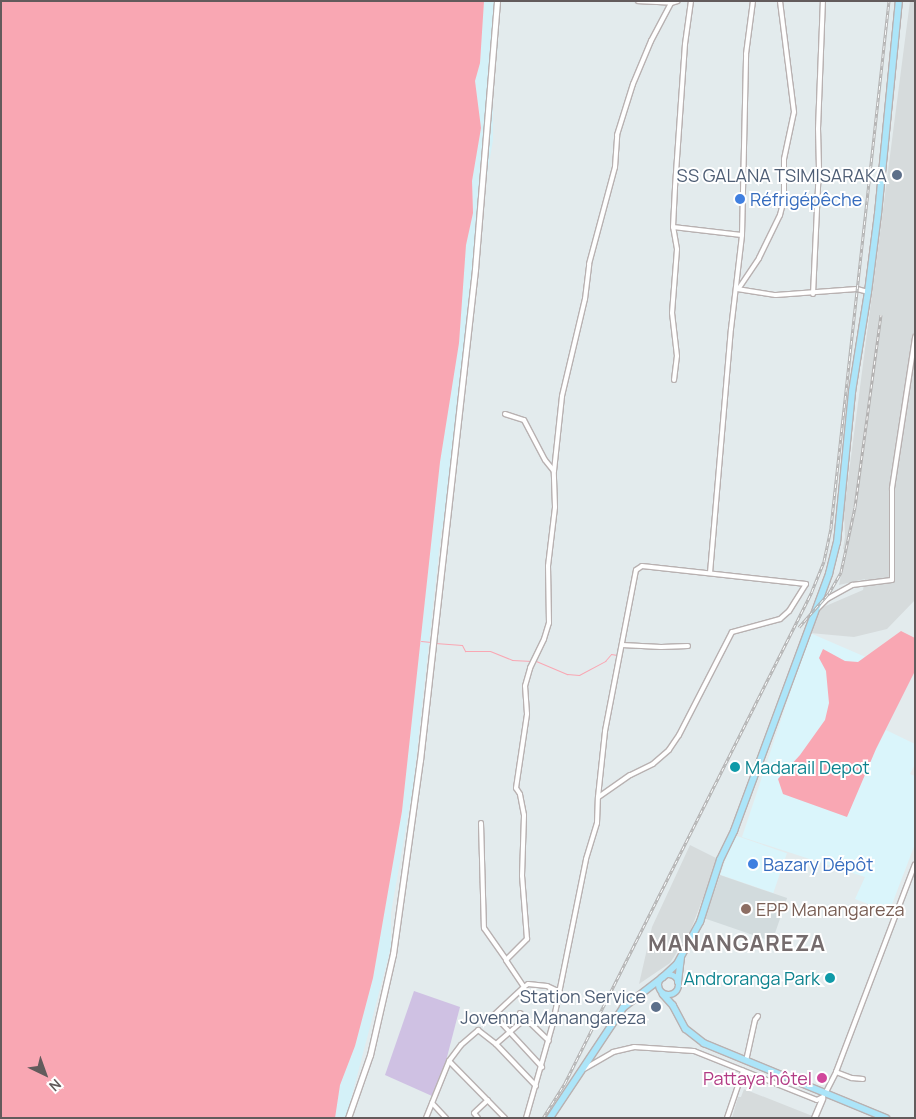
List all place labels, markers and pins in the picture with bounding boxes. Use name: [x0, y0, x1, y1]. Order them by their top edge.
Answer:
place label: SS GALANA TSIMISARAKA: [677, 164, 887, 186]
marker: SS GALANA TSIMISARAKA: [891, 169, 903, 181]
place label: Réfrigépêche: [750, 188, 862, 210]
marker: Réfrigépêche: [734, 193, 746, 205]
place label: Madarail Depot: [745, 756, 870, 778]
marker: Madarail Depot: [729, 761, 741, 773]
place label: Bazary Dépôt: [763, 853, 873, 875]
marker: Bazary Dépôt: [747, 858, 759, 870]
place label: EPP Manangareza: [756, 898, 905, 920]
marker: EPP Manangareza: [740, 903, 752, 915]
place label: Androranga Park: [683, 967, 820, 989]
marker: Androranga Park: [824, 972, 836, 984]
place label: Station Service Jovenna Manangareza: [460, 986, 646, 1028]
marker: Station Service Jovenna Manangareza: [650, 1001, 662, 1013]
place label: Pattaya hôtel: [703, 1067, 812, 1089]
marker: Pattaya hôtel: [816, 1072, 828, 1084]

